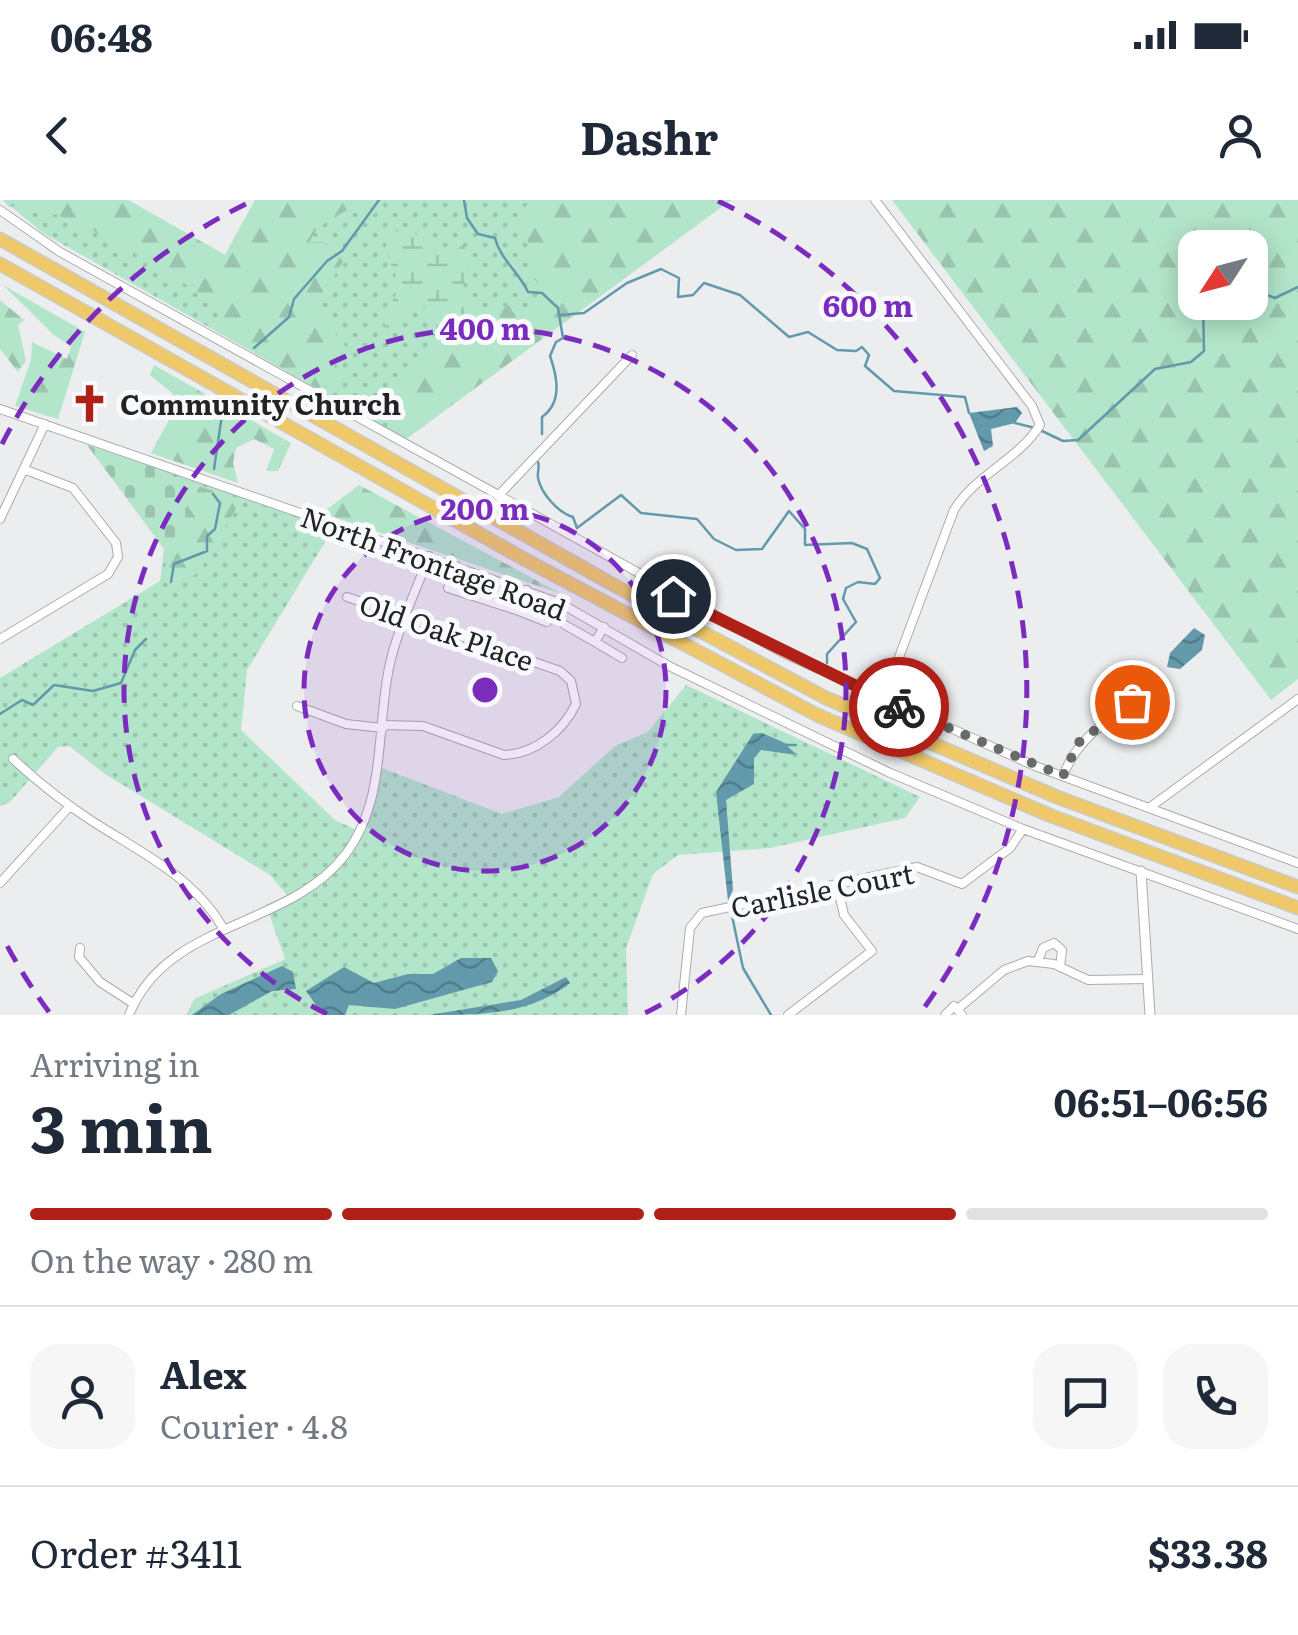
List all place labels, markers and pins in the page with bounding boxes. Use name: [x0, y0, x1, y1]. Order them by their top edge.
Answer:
church icon: Community Church: [69, 382, 111, 424]
place label: Community Church: [120, 382, 401, 424]
pin: [631, 554, 716, 639]
pin: [1090, 660, 1175, 745]
centre of rings: [467, 672, 503, 708]

